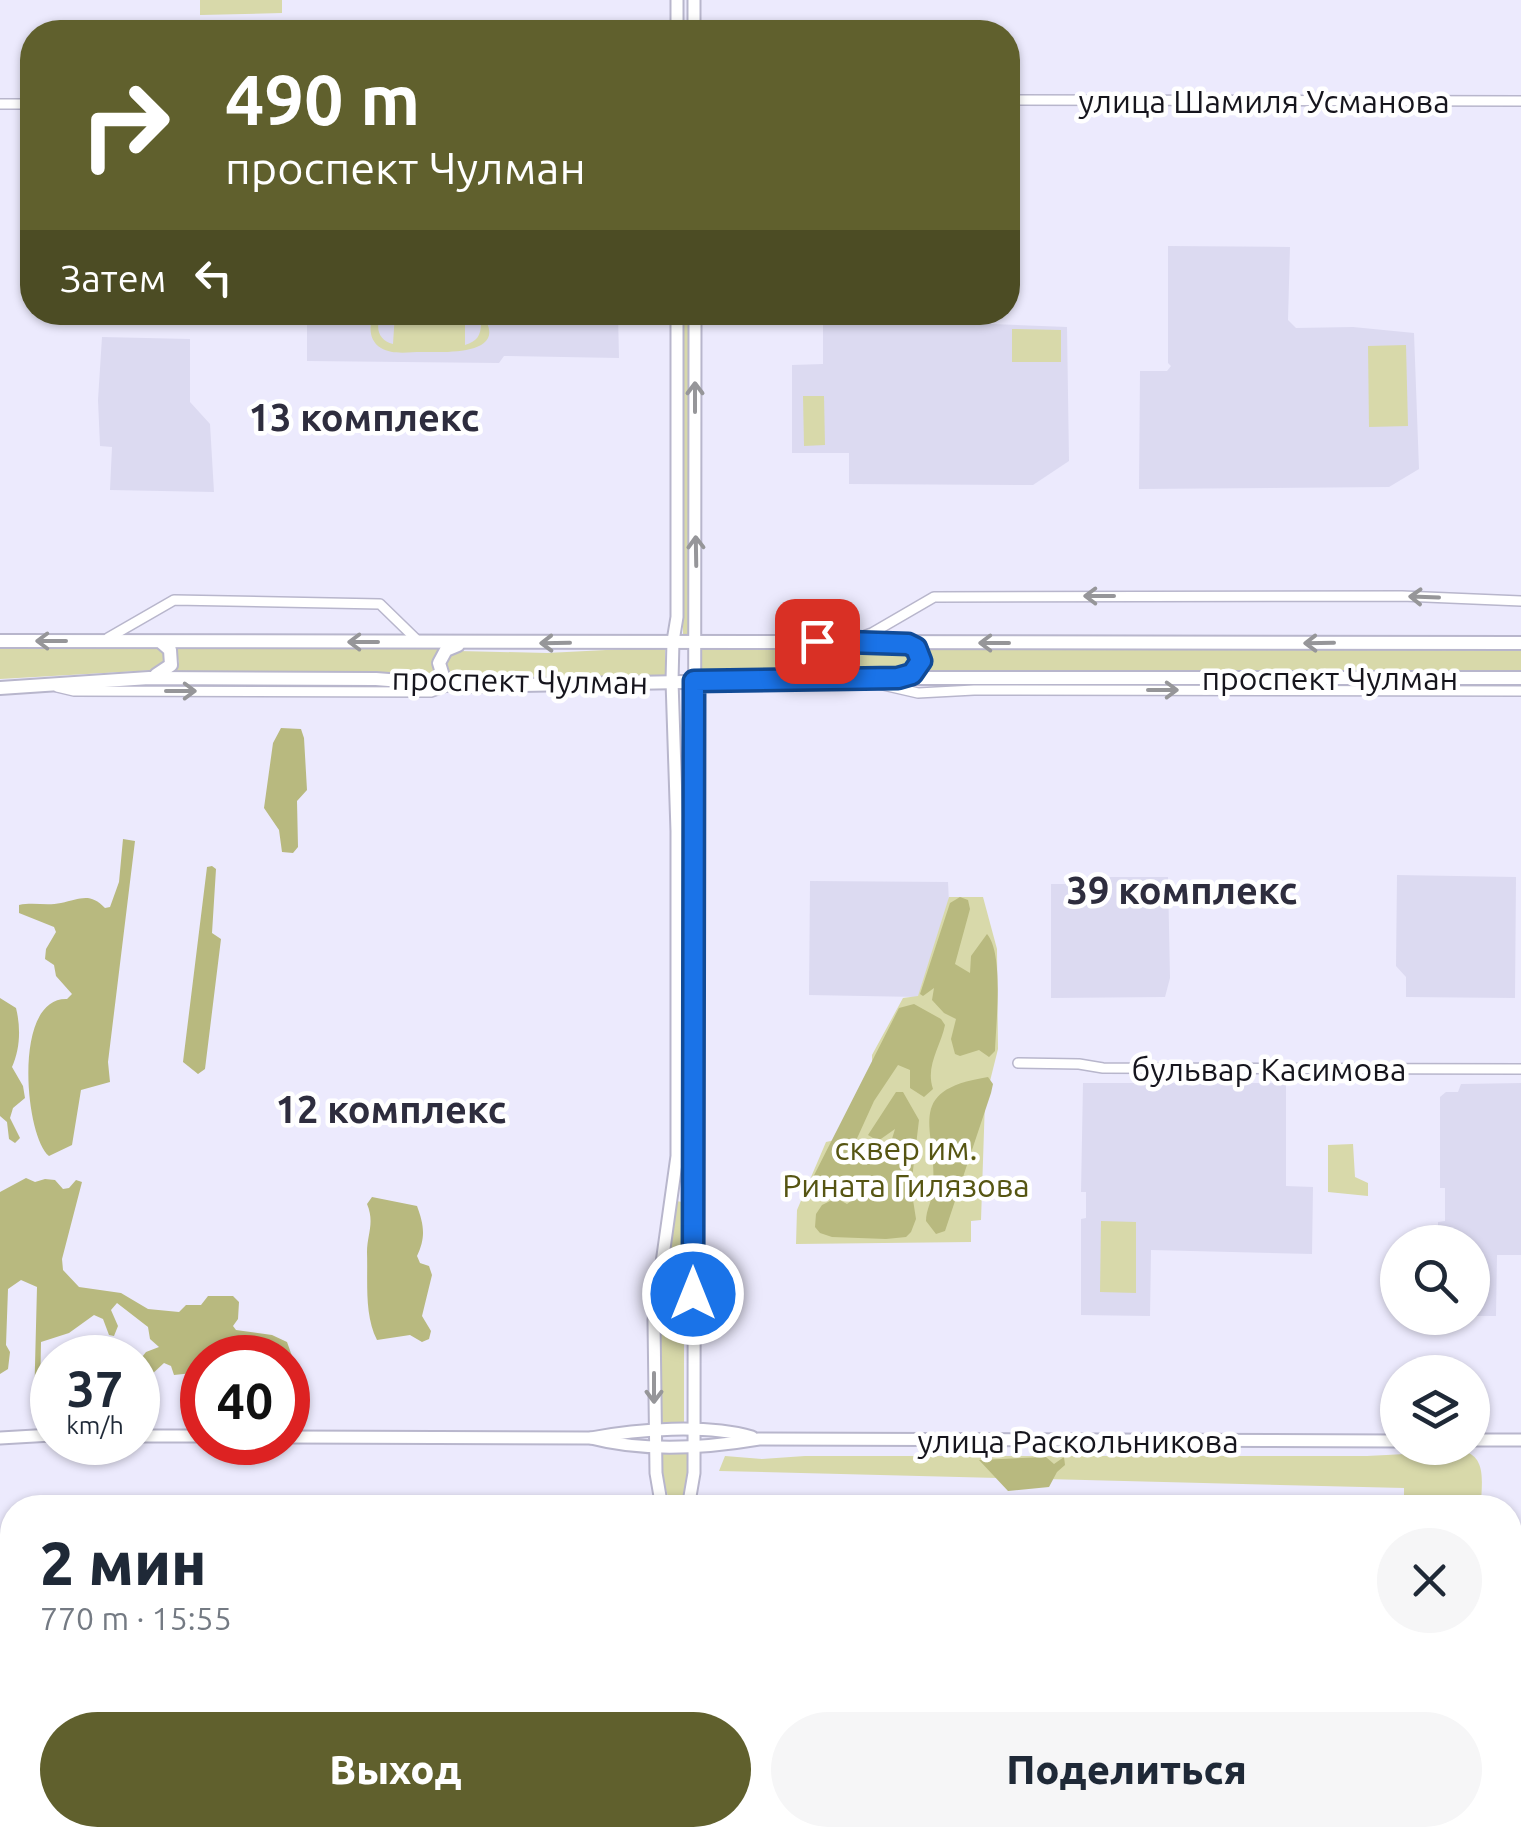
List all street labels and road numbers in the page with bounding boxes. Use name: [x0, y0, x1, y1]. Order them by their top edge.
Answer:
street label: улица Шамиля Усманова: [1078, 83, 1450, 119]
street label: проспект Чулман: [391, 660, 649, 700]
street label: проспект Чулман: [1202, 660, 1458, 696]
street label: бульвар Касимова: [1132, 1051, 1406, 1087]
street label: улица Раскольникова: [917, 1423, 1239, 1459]

